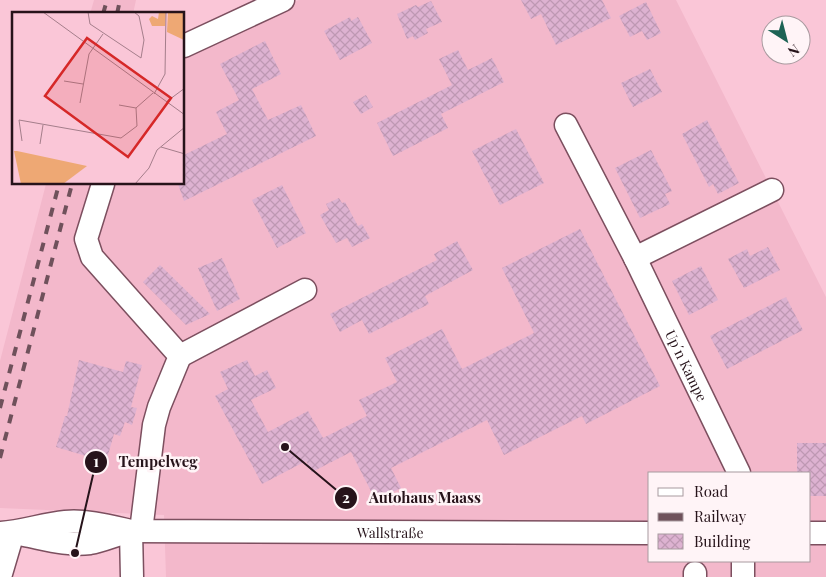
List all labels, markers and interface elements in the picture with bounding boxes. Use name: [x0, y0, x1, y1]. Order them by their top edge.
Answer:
inset map: [12, 12, 185, 185]
north arrow: [761, 15, 811, 65]
text: N: [784, 40, 804, 62]
street label: Up´n Kampe: [662, 326, 712, 404]
callout: Tempelweg: [83, 447, 207, 477]
text: 1: [93, 451, 99, 471]
text: Tempelweg: [118, 451, 198, 471]
legend: [648, 472, 811, 562]
text: Road: [694, 481, 728, 501]
callout: Autohaus Maass: [334, 483, 491, 513]
text: 2: [342, 487, 350, 507]
text: Autohaus Maass: [368, 487, 481, 507]
text: Railway: [694, 506, 747, 526]
street label: Wallstraße: [356, 522, 424, 542]
text: Building: [694, 531, 751, 551]

